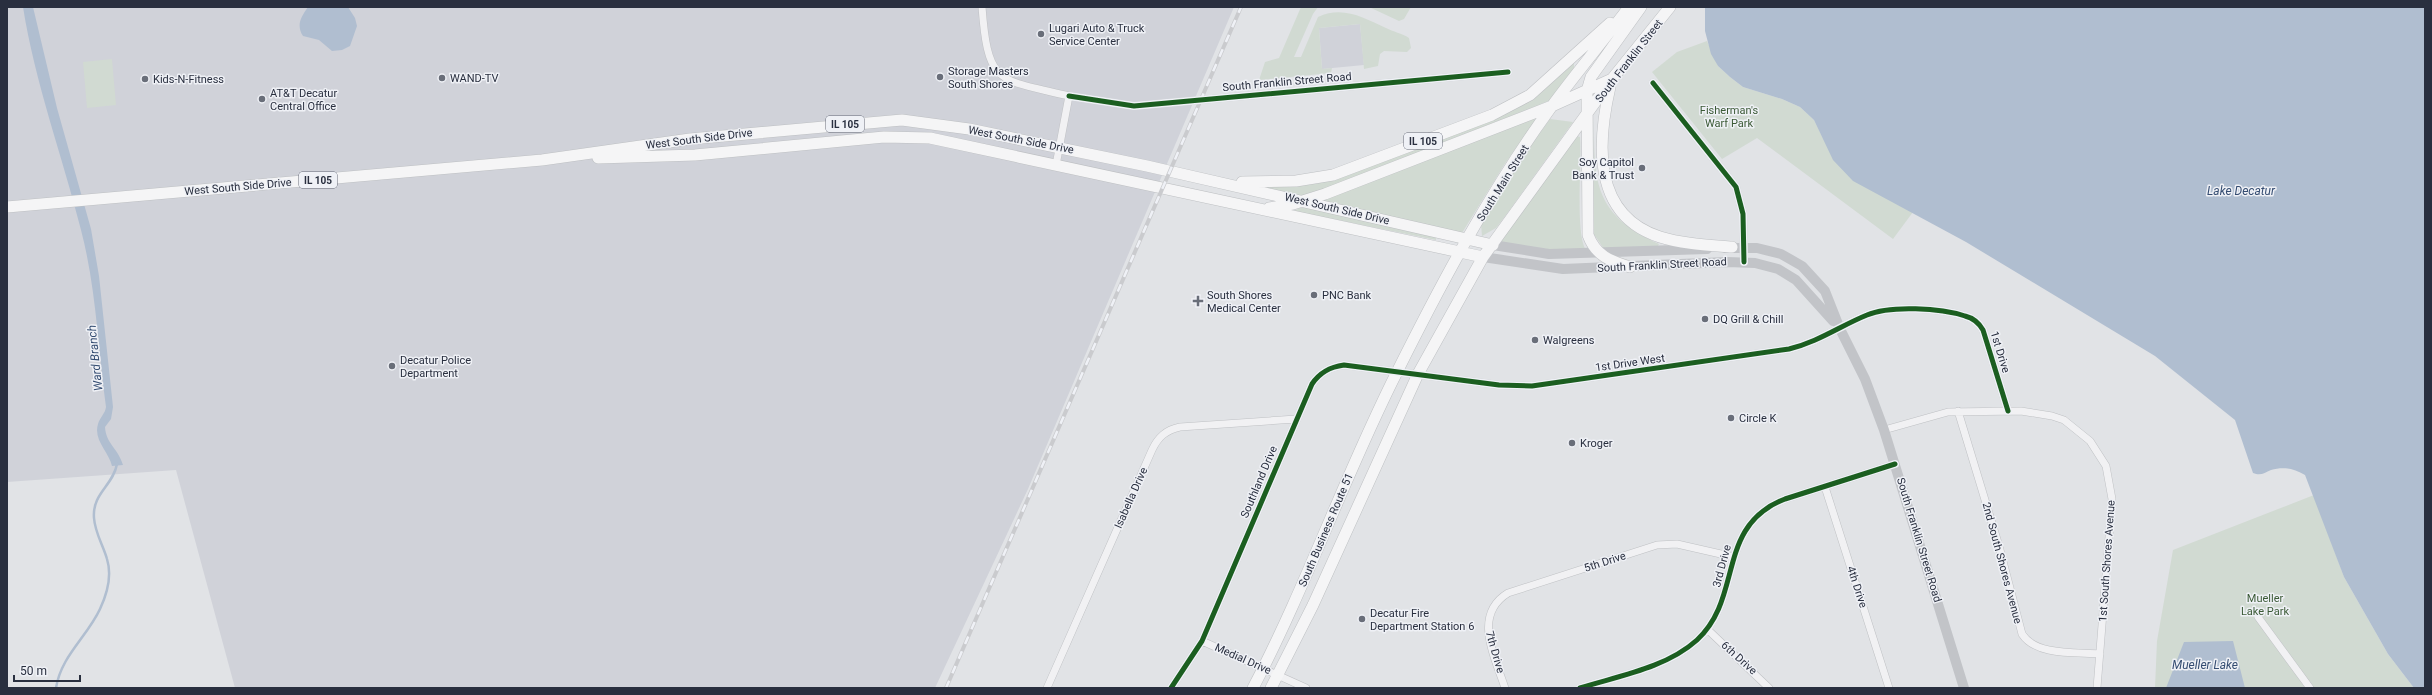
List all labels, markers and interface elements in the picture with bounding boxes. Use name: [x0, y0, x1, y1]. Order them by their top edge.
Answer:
street label: South Franklin Street: [1593, 17, 1666, 105]
place label: Lugari Auto & Truck Service Center: [1049, 22, 1145, 48]
marker: Lugari Auto & Truck Service Center: [1036, 29, 1046, 39]
place label: Storage Masters South Shores: [948, 65, 1029, 91]
street label: South Franklin Street Road: [1222, 70, 1352, 94]
place label: WAND-TV: [450, 72, 498, 85]
marker: Storage Masters South Shores: [935, 72, 945, 82]
place label: Kids-N-Fitness: [153, 73, 224, 86]
marker: WAND-TV: [437, 73, 447, 83]
marker: Kids-N-Fitness: [140, 74, 150, 84]
place label: AT&T Decatur Central Office: [270, 87, 337, 113]
marker: AT&T Decatur Central Office: [257, 94, 267, 104]
park label: Fisherman's Warf Park: [1700, 104, 1759, 130]
road number: IL 105: [826, 116, 864, 132]
street label: West South Side Drive: [967, 123, 1075, 157]
street label: West South Side Drive: [645, 126, 753, 152]
road number: IL 105: [1404, 133, 1442, 149]
street label: South Main Street: [1474, 142, 1532, 223]
place label: Soy Capitol Bank & Trust: [1572, 156, 1634, 182]
marker: Soy Capitol Bank & Trust: [1637, 163, 1647, 173]
road number: IL 105: [299, 172, 337, 188]
street label: West South Side Drive: [184, 176, 292, 198]
water label: Lake Decatur: [2207, 184, 2276, 198]
street label: West South Side Drive: [1283, 191, 1391, 227]
street label: South Franklin Street Road: [1597, 255, 1727, 275]
place label: South Shores Medical Center: [1207, 289, 1281, 315]
place label: PNC Bank: [1322, 289, 1372, 302]
marker: PNC Bank: [1309, 290, 1319, 300]
marker: South Shores Medical Center: [1192, 295, 1204, 307]
place label: DQ Grill & Chill: [1713, 313, 1783, 326]
marker: DQ Grill & Chill: [1700, 314, 1710, 324]
water label: Ward Branch: [85, 324, 105, 392]
street label: 1st Drive: [1988, 330, 2013, 375]
place label: Walgreens: [1543, 334, 1595, 347]
marker: Walgreens: [1530, 335, 1540, 345]
street label: 1st Drive West: [1594, 352, 1666, 374]
place label: Decatur Police Department: [400, 354, 471, 380]
marker: Decatur Police Department: [387, 361, 397, 371]
place label: Circle K: [1739, 412, 1776, 425]
marker: Circle K: [1726, 413, 1736, 423]
place label: Kroger: [1580, 437, 1613, 450]
marker: Kroger: [1567, 438, 1577, 448]
street label: Southland Drive: [1238, 444, 1280, 520]
street label: Isabella Drive: [1112, 465, 1150, 531]
street label: South Business Route 51: [1296, 471, 1356, 589]
street label: South Franklin Street Road: [1894, 476, 1944, 604]
street label: 1st South Shores Avenue: [2096, 499, 2118, 622]
street label: 2nd South Shores Avenue: [1980, 501, 2025, 625]
street label: 3rd Drive: [1710, 543, 1734, 589]
street label: 5th Drive: [1582, 549, 1628, 575]
street label: 4th Drive: [1844, 564, 1870, 610]
park label: Mueller Lake Park: [2241, 592, 2289, 618]
place label: Decatur Fire Department Station 6: [1370, 607, 1474, 633]
marker: Decatur Fire Department Station 6: [1357, 614, 1367, 624]
street label: 7th Drive: [1483, 629, 1507, 675]
street label: 6th Drive: [1719, 639, 1760, 677]
street label: Medial Drive: [1213, 641, 1273, 677]
scale bar: [14, 657, 80, 683]
water label: Mueller Lake: [2172, 658, 2238, 672]
text: 50 m: [20, 664, 47, 678]

